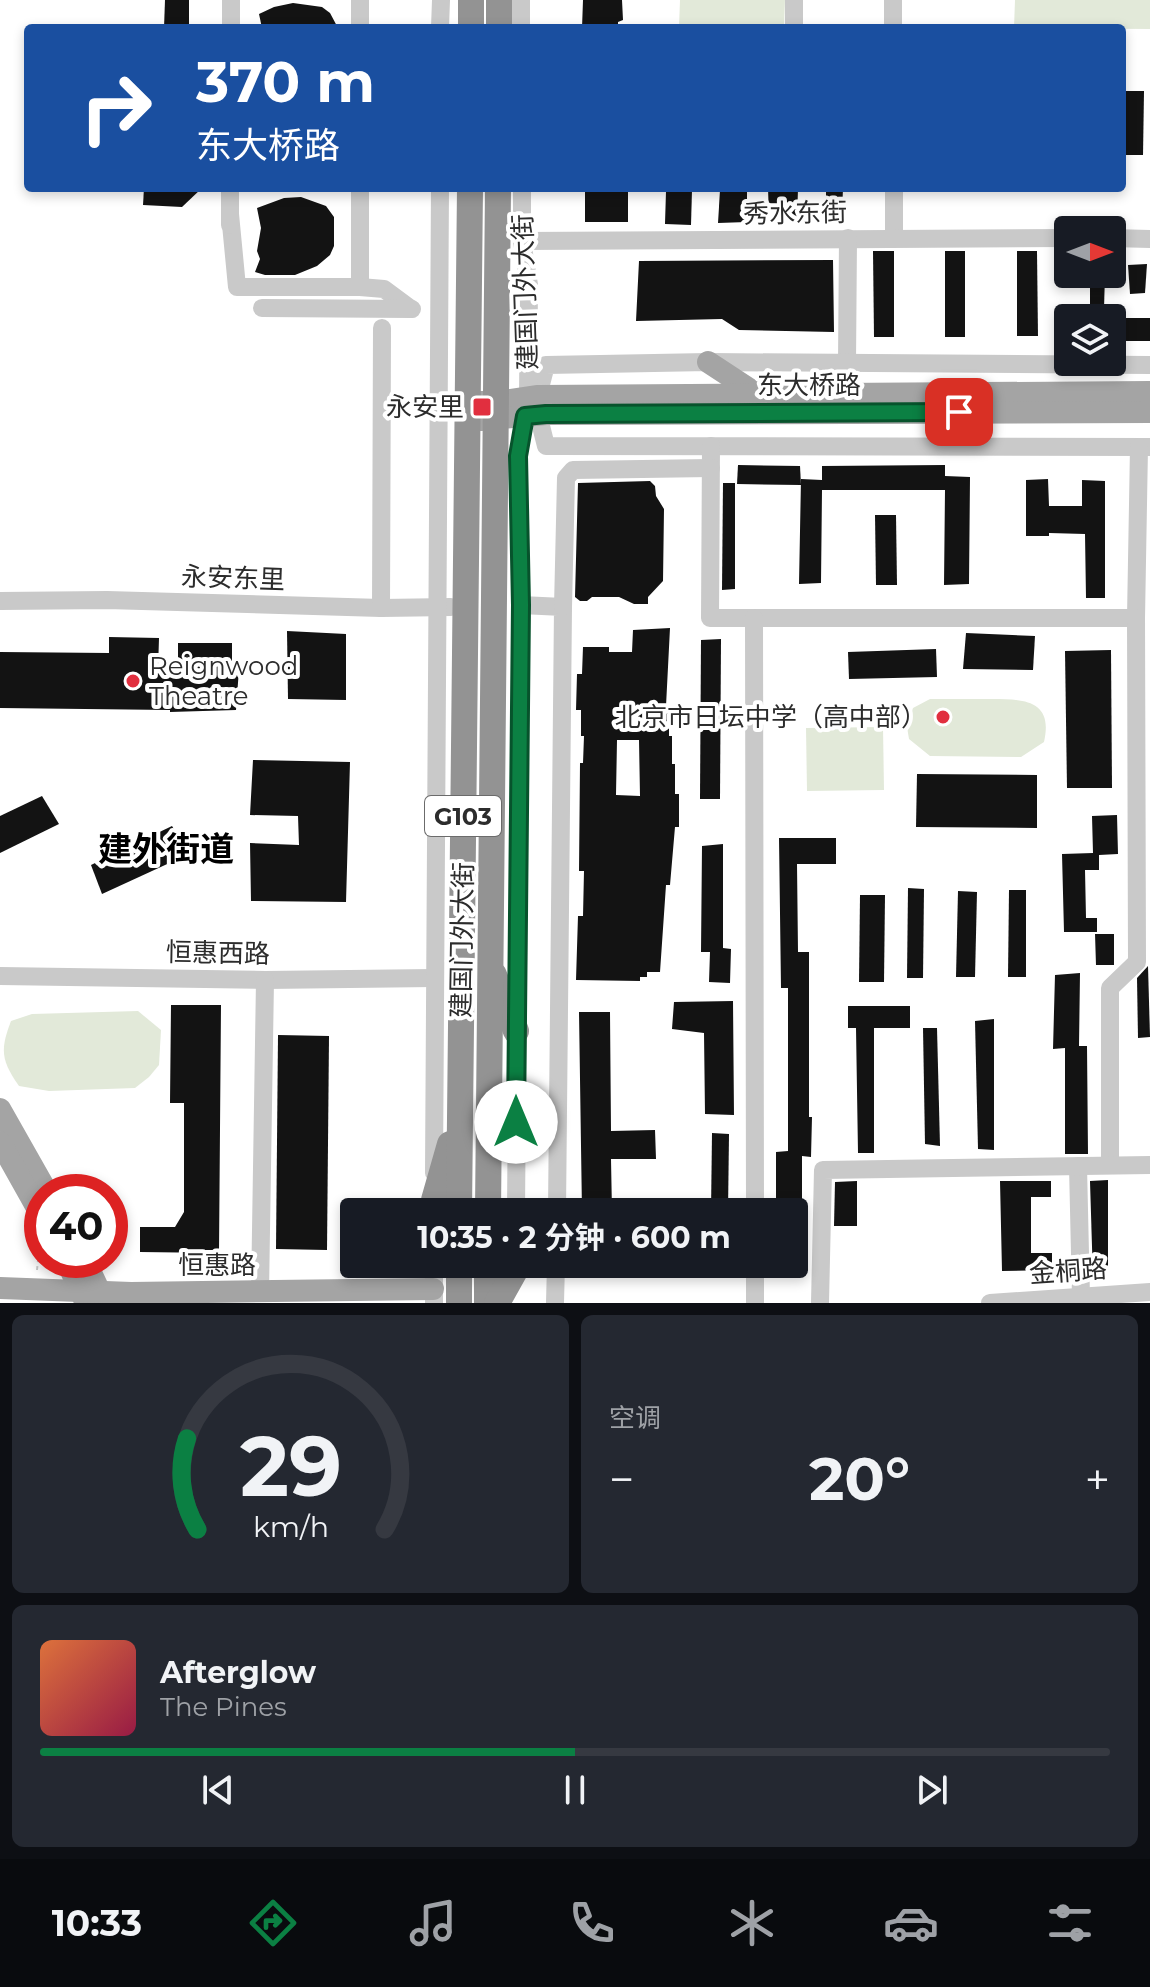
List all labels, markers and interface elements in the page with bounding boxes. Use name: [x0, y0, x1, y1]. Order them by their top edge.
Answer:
text: 370 m: [196, 48, 375, 116]
icon: right: [64, 56, 168, 160]
text: 东大桥路: [196, 123, 340, 167]
street label: 秀水东街: [743, 196, 847, 230]
street label: 建国门外大街: [506, 213, 544, 371]
north arrow: [1054, 216, 1126, 288]
map controls: [1054, 216, 1126, 376]
button: layers: [1054, 304, 1126, 376]
street label: 东大桥路: [757, 369, 861, 401]
pin: [925, 378, 993, 446]
icon: arrive: [937, 390, 981, 434]
place label: 永安里: [386, 391, 464, 423]
marker: 永安里: [471, 396, 493, 418]
street label: 永安东里: [180, 560, 286, 596]
place label: Reignwood Theatre: [149, 650, 298, 712]
marker: Reignwood Theatre: [124, 672, 142, 690]
place label: 北京市日坛中学（高中部）: [615, 701, 927, 733]
marker: 北京市日坛中学（高中部）: [934, 708, 952, 726]
road number: G103: [425, 796, 501, 836]
district label: 建外街道: [98, 828, 234, 870]
street label: 建国门外大街: [445, 862, 479, 1018]
street label: 恒惠西路: [166, 936, 270, 970]
position arrow: [474, 1080, 558, 1164]
speed limit sign: 40: [24, 1174, 128, 1278]
text: 10:35 · 2 分钟 · 600 m: [417, 1219, 731, 1256]
street label: 恒惠路: [178, 1249, 256, 1281]
street label: 金桐路: [1028, 1252, 1108, 1290]
text: 空调: [609, 1402, 661, 1434]
text: 29: [239, 1415, 342, 1517]
text: 20°: [809, 1442, 910, 1515]
text: −: [609, 1452, 634, 1506]
text: +: [1085, 1452, 1110, 1506]
text: km/h: [252, 1509, 329, 1544]
text: Afterglow: [160, 1654, 316, 1691]
text: The Pines: [160, 1691, 287, 1723]
icon: previous: [196, 1768, 240, 1812]
icon: pause: [553, 1768, 597, 1812]
icon: next: [910, 1768, 954, 1812]
icon: directions: [245, 1895, 301, 1951]
icon: music: [405, 1895, 461, 1951]
icon: phone: [564, 1895, 620, 1951]
icon: climate: [724, 1895, 780, 1951]
icon: car: [883, 1895, 939, 1951]
icon: filters: [1042, 1895, 1098, 1951]
text: 10:33: [52, 1901, 142, 1945]

